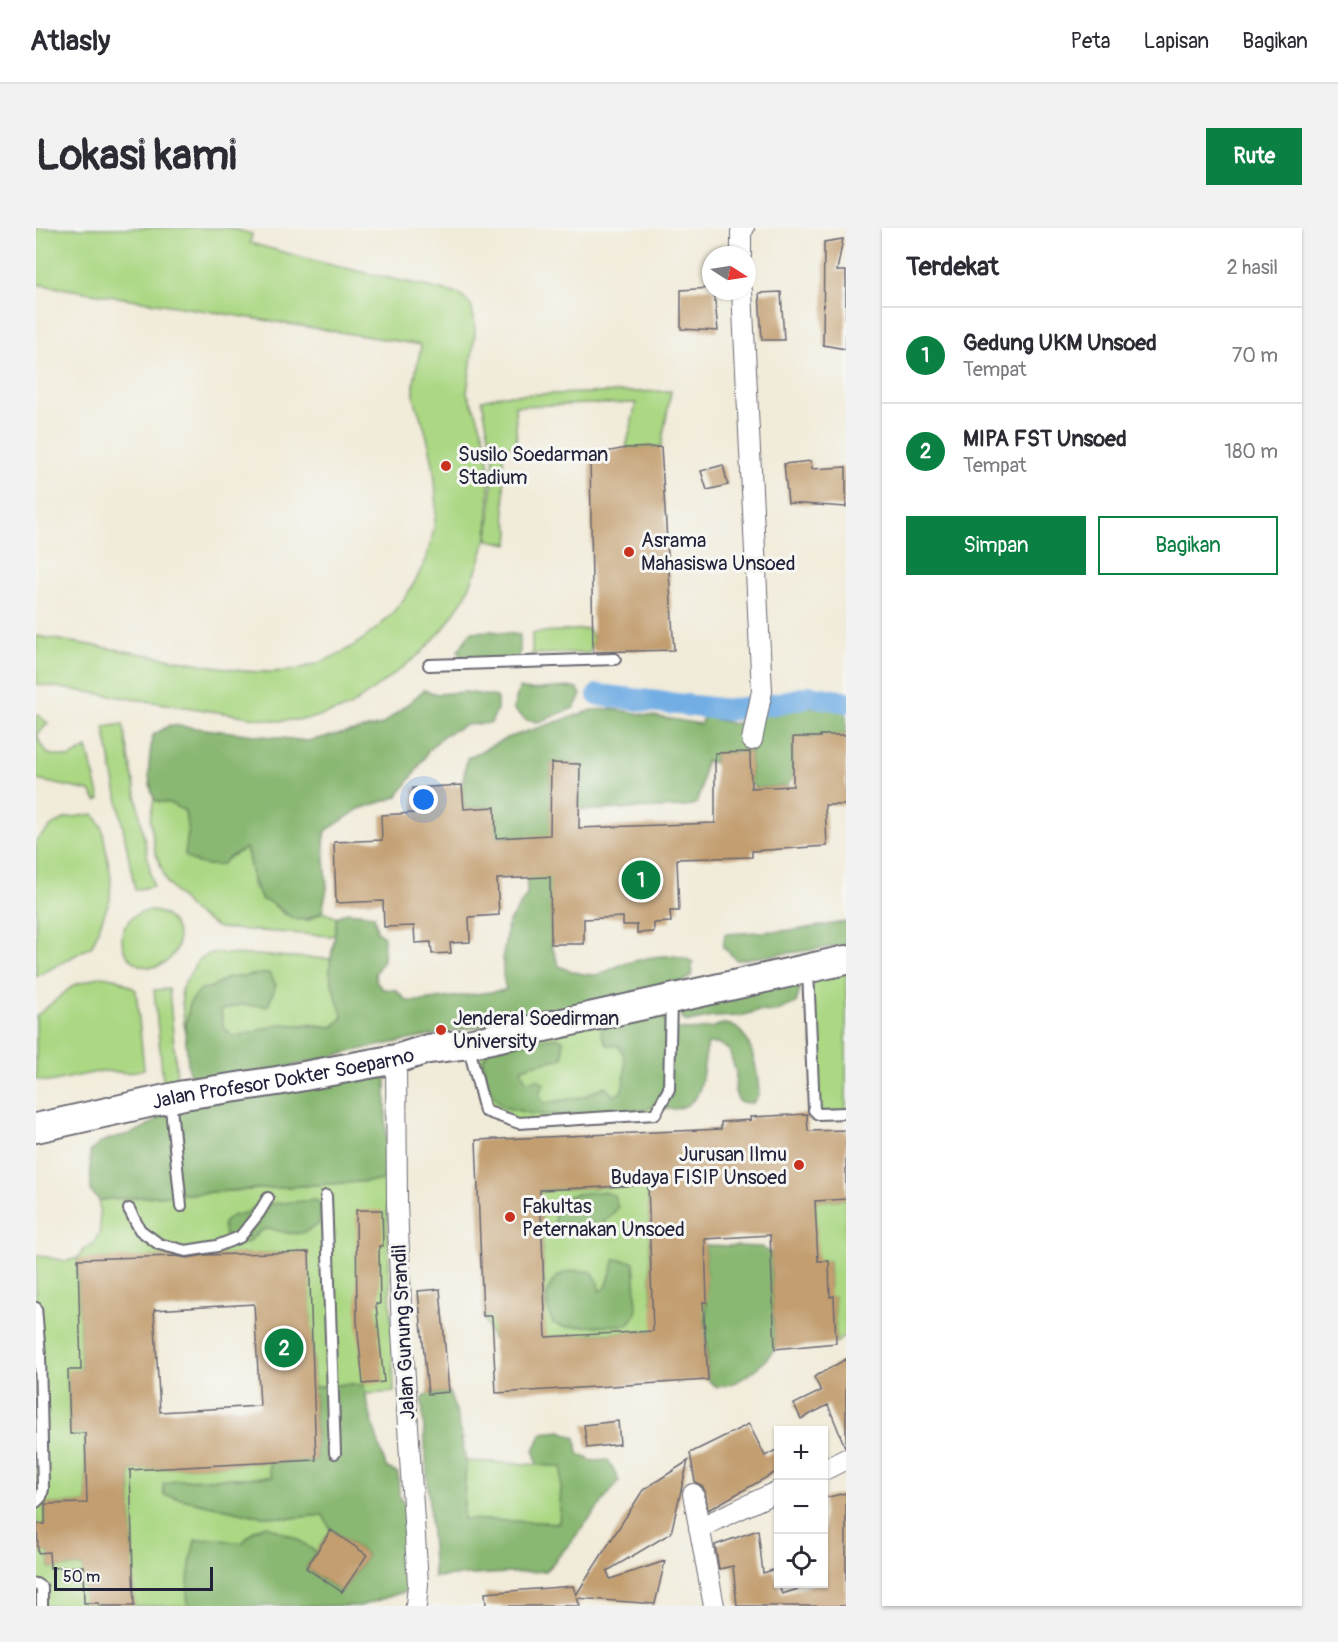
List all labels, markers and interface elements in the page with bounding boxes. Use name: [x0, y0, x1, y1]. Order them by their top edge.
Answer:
text: Atlasly: [30, 24, 110, 59]
text: Peta: [1070, 28, 1111, 55]
text: Lapisan: [1144, 28, 1209, 55]
text: Bagikan: [1242, 28, 1308, 55]
button: Rute: [1206, 128, 1302, 185]
text: Lokasi kami: [36, 130, 236, 182]
north arrow: [702, 246, 756, 300]
text: Terdekat: [906, 251, 999, 283]
text: 2 hasil: [1227, 255, 1278, 280]
text: Gedung UKM Unsoed: [963, 329, 1157, 357]
text: 1: [922, 343, 929, 368]
text: 70 m: [1232, 343, 1278, 368]
text: Tempat: [963, 357, 1027, 382]
text: MIPA FST Unsoed: [963, 425, 1127, 453]
text: 2: [920, 439, 931, 464]
text: 180 m: [1224, 439, 1278, 464]
place label: Susilo Soedarman Stadium: [458, 442, 608, 490]
text: Tempat: [963, 453, 1027, 478]
marker: Susilo Soedarman Stadium: [439, 459, 453, 473]
button: Simpan: [906, 516, 1086, 575]
button: Bagikan: [1098, 516, 1278, 575]
place label: Asrama Mahasiswa Unsoed: [641, 528, 795, 576]
marker: Asrama Mahasiswa Unsoed: [622, 545, 636, 559]
your location: [409, 785, 438, 814]
pin: 1: [622, 858, 660, 902]
place label: Jenderal Soedirman University: [453, 1006, 619, 1054]
marker: Jenderal Soedirman University: [434, 1023, 448, 1037]
street label: Jalan Profesor Dokter Soeparno: [150, 1042, 418, 1115]
place label: Jurusan Ilmu Budaya FISIP Unsoed: [610, 1142, 787, 1190]
marker: Jurusan Ilmu Budaya FISIP Unsoed: [792, 1158, 806, 1172]
place label: Fakultas Peternakan Unsoed: [522, 1194, 685, 1242]
marker: Fakultas Peternakan Unsoed: [503, 1210, 517, 1224]
street label: Jalan Gunung Srandil: [386, 1244, 421, 1420]
pin: 2: [264, 1326, 304, 1370]
map controls: [774, 1426, 828, 1588]
button: +: [774, 1426, 828, 1480]
button: −: [774, 1480, 828, 1534]
button: locate: [774, 1534, 828, 1588]
scale bar: [54, 1564, 213, 1592]
text: 50 m: [63, 1567, 100, 1587]

